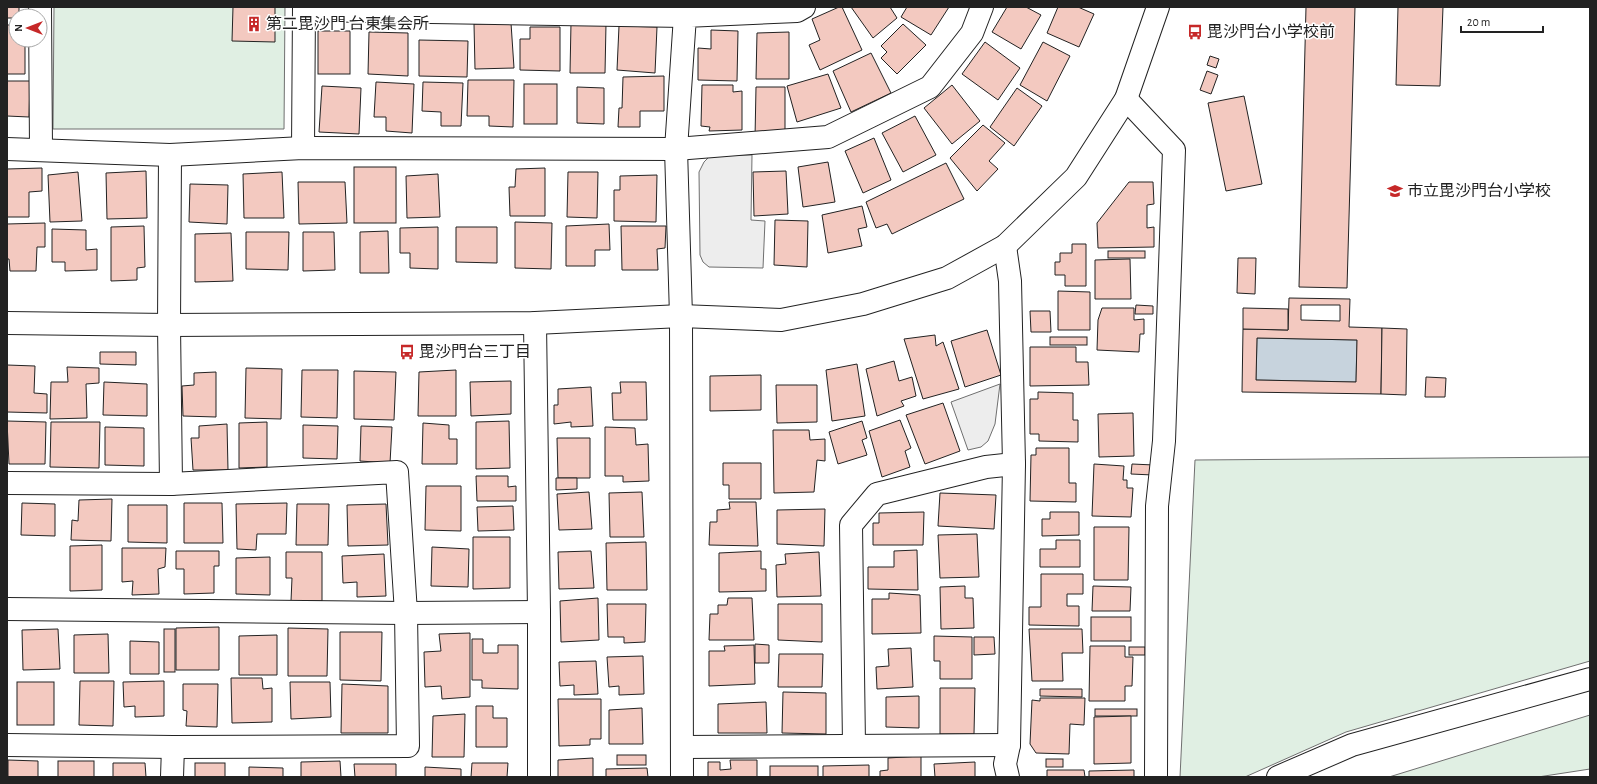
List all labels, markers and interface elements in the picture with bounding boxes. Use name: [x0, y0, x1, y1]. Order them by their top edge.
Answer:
north arrow: [8, 8, 48, 48]
scale bar: [1461, 8, 1543, 34]
building icon: 第二毘沙門 台東集会所: [245, 15, 263, 33]
place label: 第二毘沙門 台東集会所: [266, 15, 429, 32]
text: 20 m: [1467, 16, 1490, 28]
bus stop icon: 毘沙門台小学校前: [1186, 23, 1204, 41]
place label: 毘沙門台小学校前: [1207, 23, 1335, 40]
text: N: [13, 24, 24, 32]
school or university icon: 市立毘沙門台小学校: [1386, 182, 1404, 200]
place label: 市立毘沙門台小学校: [1407, 182, 1551, 199]
bus stop icon: 毘沙門台三丁目: [398, 343, 416, 361]
place label: 毘沙門台三丁目: [419, 343, 531, 360]

